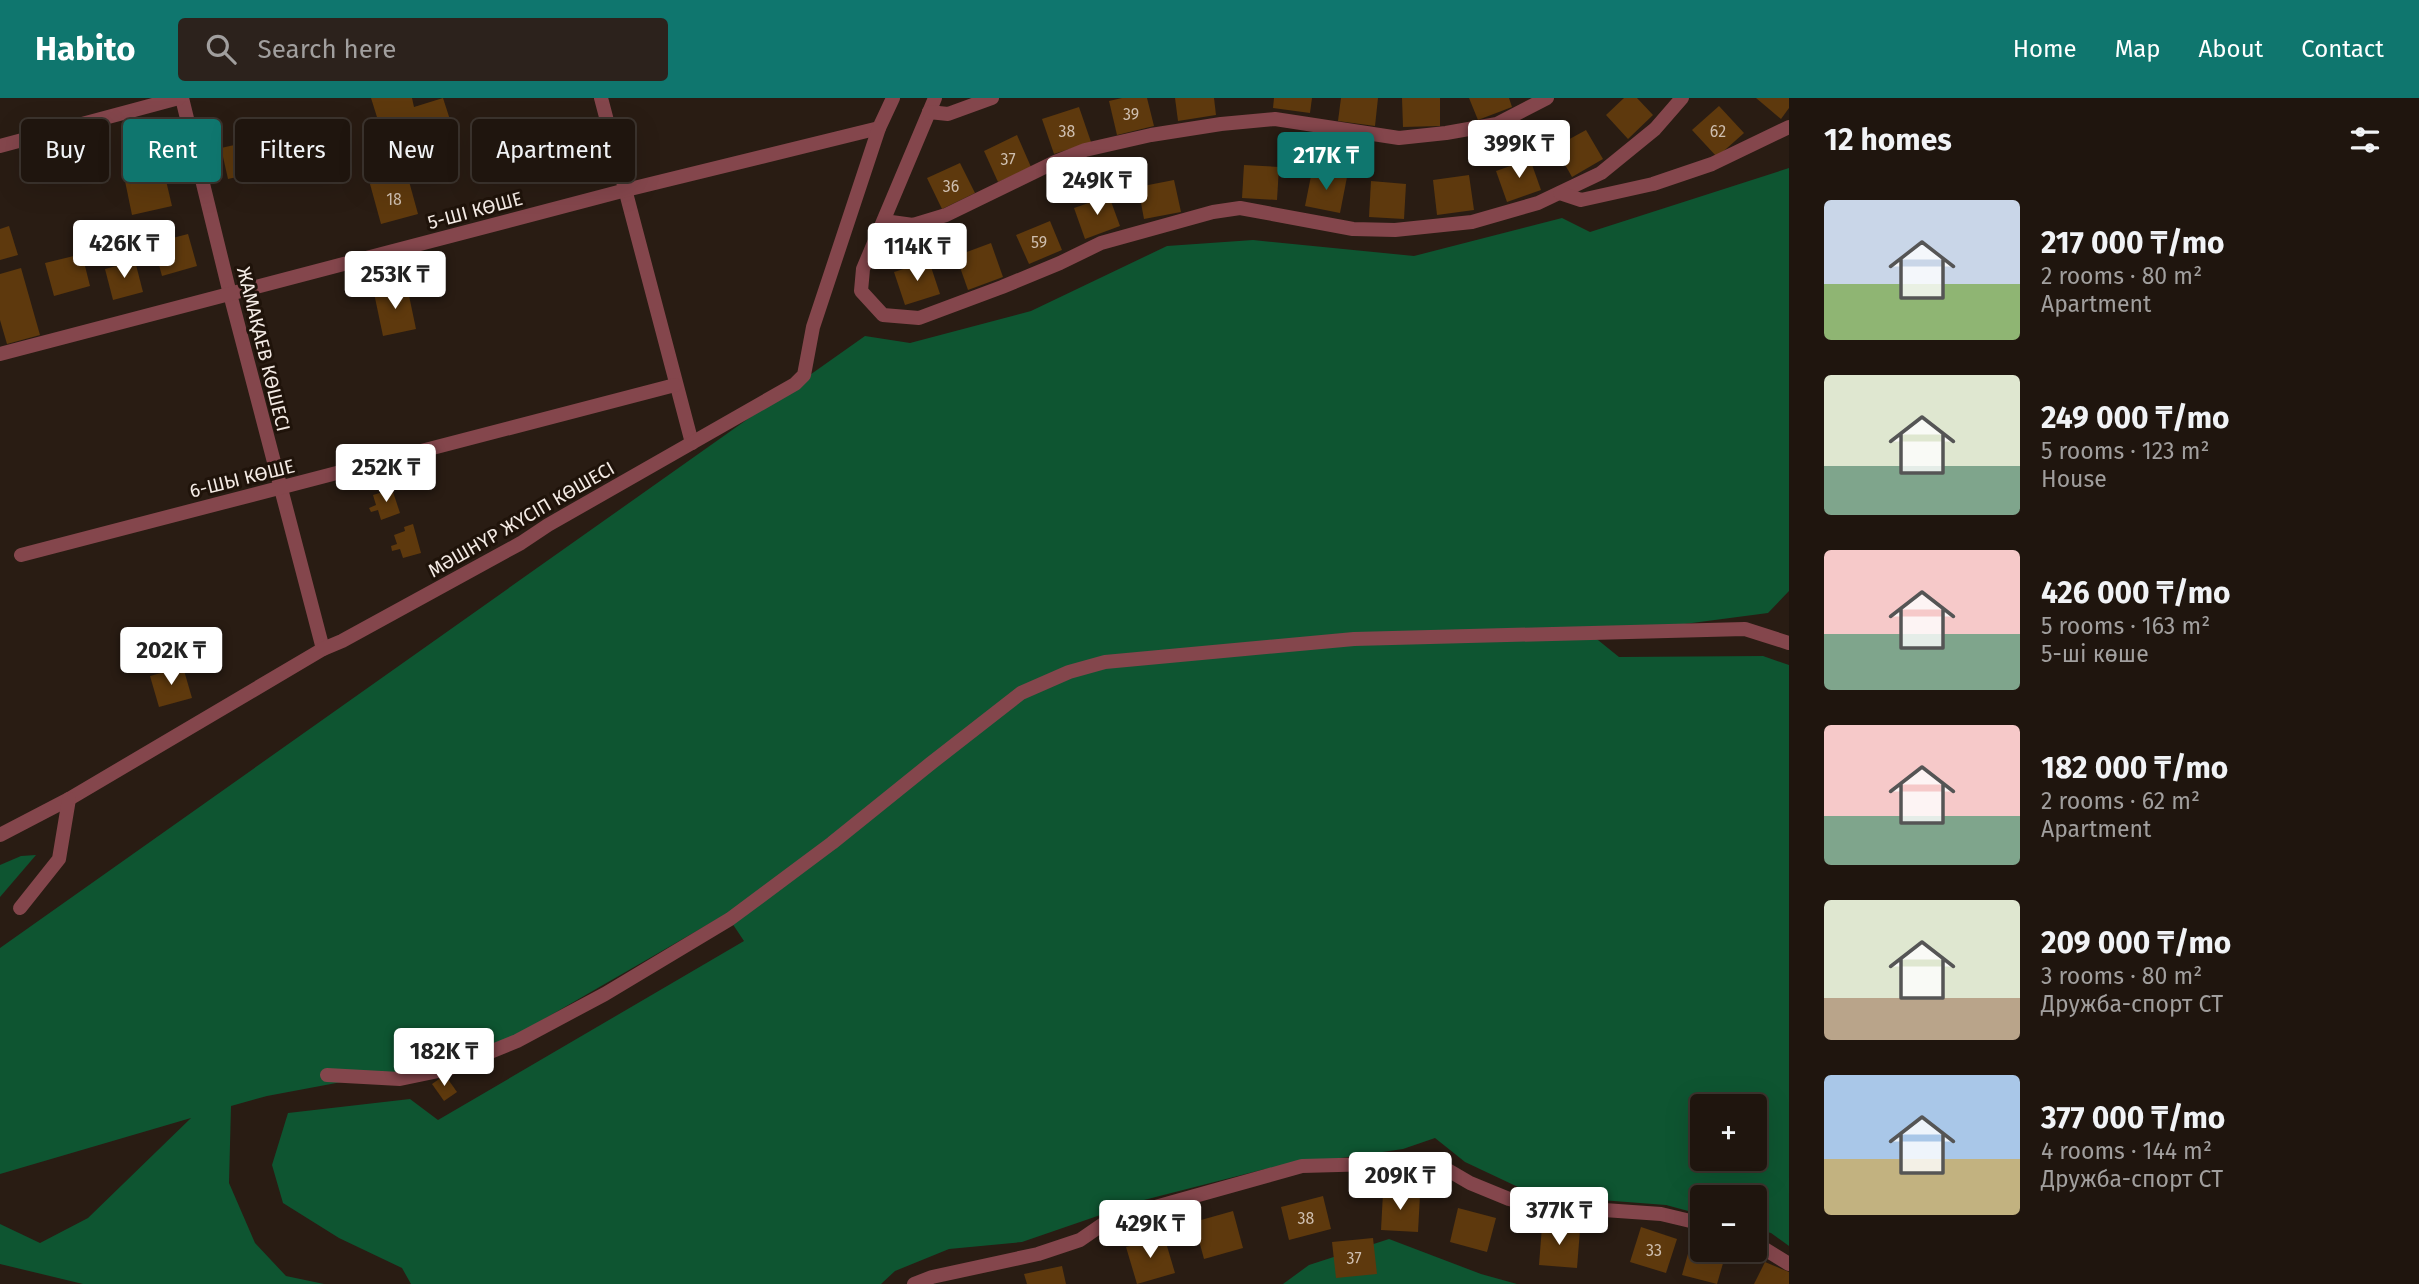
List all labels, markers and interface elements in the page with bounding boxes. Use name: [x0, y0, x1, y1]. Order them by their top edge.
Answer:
search box: [178, 18, 668, 81]
text: Habito: [35, 29, 136, 69]
icon: search: [202, 30, 240, 68]
text: Search here: [258, 34, 396, 65]
text: Home: [2013, 35, 2077, 63]
text: Map: [2115, 35, 2161, 63]
text: About: [2199, 35, 2263, 63]
text: Contact: [2301, 35, 2384, 63]
house number: 39: [1123, 105, 1139, 124]
chip: Buy: [21, 119, 109, 182]
chip: Rent: [123, 119, 221, 182]
chip: Filters: [235, 119, 350, 182]
chip: New: [364, 119, 458, 182]
chip: Apartment: [472, 119, 635, 182]
pin: 399K ₸: [1462, 120, 1576, 180]
icon: filters: [2346, 121, 2384, 159]
house number: 38: [1059, 122, 1076, 141]
house number: 62: [1710, 122, 1726, 141]
text: 12 homes: [1824, 122, 1952, 158]
text: 399K ₸: [1484, 129, 1554, 157]
pin: 217K ₸: [1269, 132, 1383, 192]
text: 217K ₸: [1293, 141, 1359, 169]
house number: 37: [1000, 150, 1016, 169]
pin: 249K ₸: [1040, 158, 1154, 217]
text: 249K ₸: [1062, 166, 1132, 194]
house number: 36: [943, 177, 959, 196]
street label: 5-ШІ КӨШЕ: [425, 187, 525, 234]
house number: 18: [386, 190, 402, 209]
pin: 426K ₸: [67, 220, 181, 280]
pin: 114K ₸: [860, 223, 974, 283]
text: 217 000 ₸/mo: [2041, 225, 2225, 261]
icon: home: [1880, 228, 1964, 312]
text: 426K ₸: [89, 229, 159, 257]
text: 114K ₸: [884, 232, 950, 260]
house number: 59: [1031, 233, 1047, 252]
pin: 253K ₸: [338, 252, 452, 311]
text: 253K ₸: [361, 260, 429, 288]
text: 2 rooms · 80 m²: [2041, 262, 2202, 290]
street label: ЖАМАҚАЕВ КӨШЕСІ: [232, 264, 295, 434]
text: Apartment: [2041, 290, 2151, 318]
text: 249 000 ₸/mo: [2041, 400, 2230, 436]
icon: home: [1880, 403, 1964, 487]
text: 5 rooms · 123 m²: [2041, 437, 2209, 465]
pin: 252K ₸: [329, 444, 443, 504]
text: 252K ₸: [352, 453, 420, 481]
street label: 6-ШЫ КӨШЕ: [187, 454, 297, 503]
street label: МӘШHҮР ЖҮСІП КӨШЕСІ: [424, 457, 619, 582]
text: House: [2041, 465, 2107, 493]
text: 426 000 ₸/mo: [2041, 575, 2231, 611]
icon: home: [1880, 578, 1964, 662]
text: 5 rooms · 163 m²: [2041, 612, 2210, 640]
pin: 202K ₸: [114, 628, 228, 687]
text: 202K ₸: [136, 636, 206, 664]
text: 5-ші көше: [2041, 640, 2149, 668]
text: 182 000 ₸/mo: [2041, 750, 2228, 786]
icon: home: [1880, 753, 1964, 837]
text: 2 rooms · 62 m²: [2041, 787, 2200, 815]
text: Apartment: [2041, 815, 2151, 843]
text: 209 000 ₸/mo: [2041, 925, 2231, 961]
icon: home: [1880, 928, 1964, 1012]
text: 3 rooms · 80 m²: [2041, 962, 2202, 990]
text: Дружба-спорт СТ: [2041, 990, 2223, 1018]
pin: 182K ₸: [387, 1028, 501, 1088]
text: 182K ₸: [410, 1037, 478, 1065]
map controls: [1690, 1094, 1767, 1262]
button: +: [1690, 1094, 1767, 1171]
text: 377 000 ₸/mo: [2041, 1100, 2225, 1136]
icon: home: [1880, 1103, 1964, 1187]
text: 4 rooms · 144 m²: [2041, 1137, 2212, 1165]
pin: 209K ₸: [1343, 1152, 1457, 1212]
text: 209K ₸: [1365, 1161, 1435, 1189]
text: Дружба-спорт СТ: [2041, 1165, 2223, 1193]
button: −: [1690, 1185, 1767, 1262]
pin: 377K ₸: [1502, 1188, 1616, 1247]
text: 377K ₸: [1526, 1196, 1592, 1224]
pin: 429K ₸: [1093, 1200, 1207, 1260]
text: 429K ₸: [1115, 1209, 1185, 1237]
house number: 38: [1298, 1209, 1315, 1228]
house number: 33: [1646, 1241, 1662, 1260]
house number: 37: [1346, 1249, 1362, 1268]

